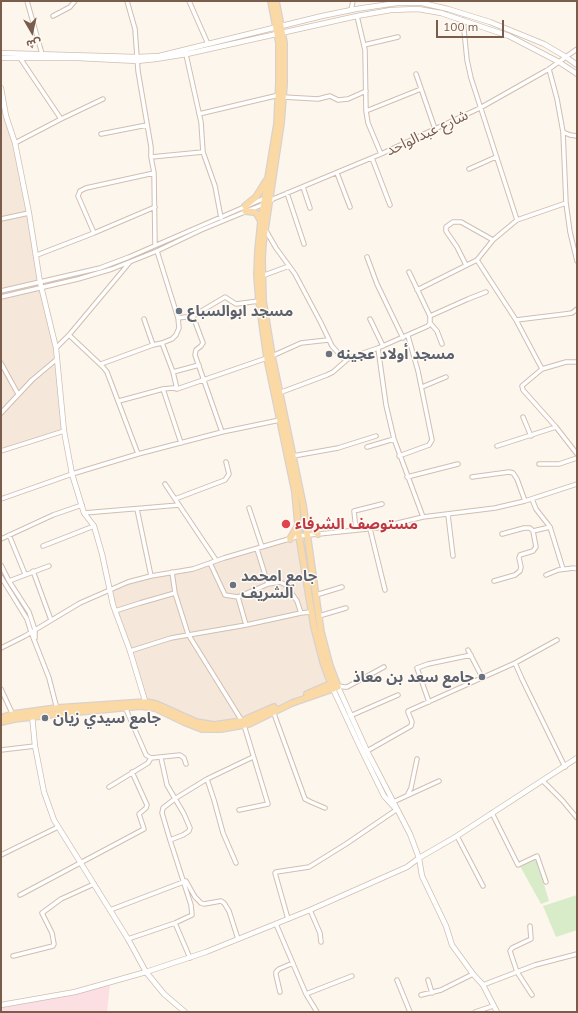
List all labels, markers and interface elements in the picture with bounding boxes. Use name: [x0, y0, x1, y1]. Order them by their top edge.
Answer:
north arrow: [12, 12, 52, 52]
scale bar: [438, 12, 506, 38]
text: 100 m: [443, 19, 478, 34]
text: ش: [25, 36, 42, 52]
street label: شارع عبدالواحد: [383, 106, 471, 160]
place label: مسجد ابوالسباع: [187, 302, 293, 320]
marker: مسجد ابوالسباع: [174, 306, 184, 316]
place label: مسجد أولاد عجينه: [337, 345, 455, 363]
marker: مسجد أولاد عجينه: [324, 349, 334, 359]
place label: مستوصف الشرفاء: [295, 515, 418, 533]
marker: مستوصف الشرفاء: [280, 518, 292, 530]
place label: جامع امحمد الشريف: [241, 567, 317, 602]
marker: جامع امحمد الشريف: [228, 580, 238, 590]
place label: جامع سعد بن معاذ: [353, 668, 474, 686]
marker: جامع سعد بن معاذ: [477, 672, 487, 682]
place label: جامع سيدي زيان: [53, 709, 161, 727]
marker: جامع سيدي زيان: [40, 713, 50, 723]

